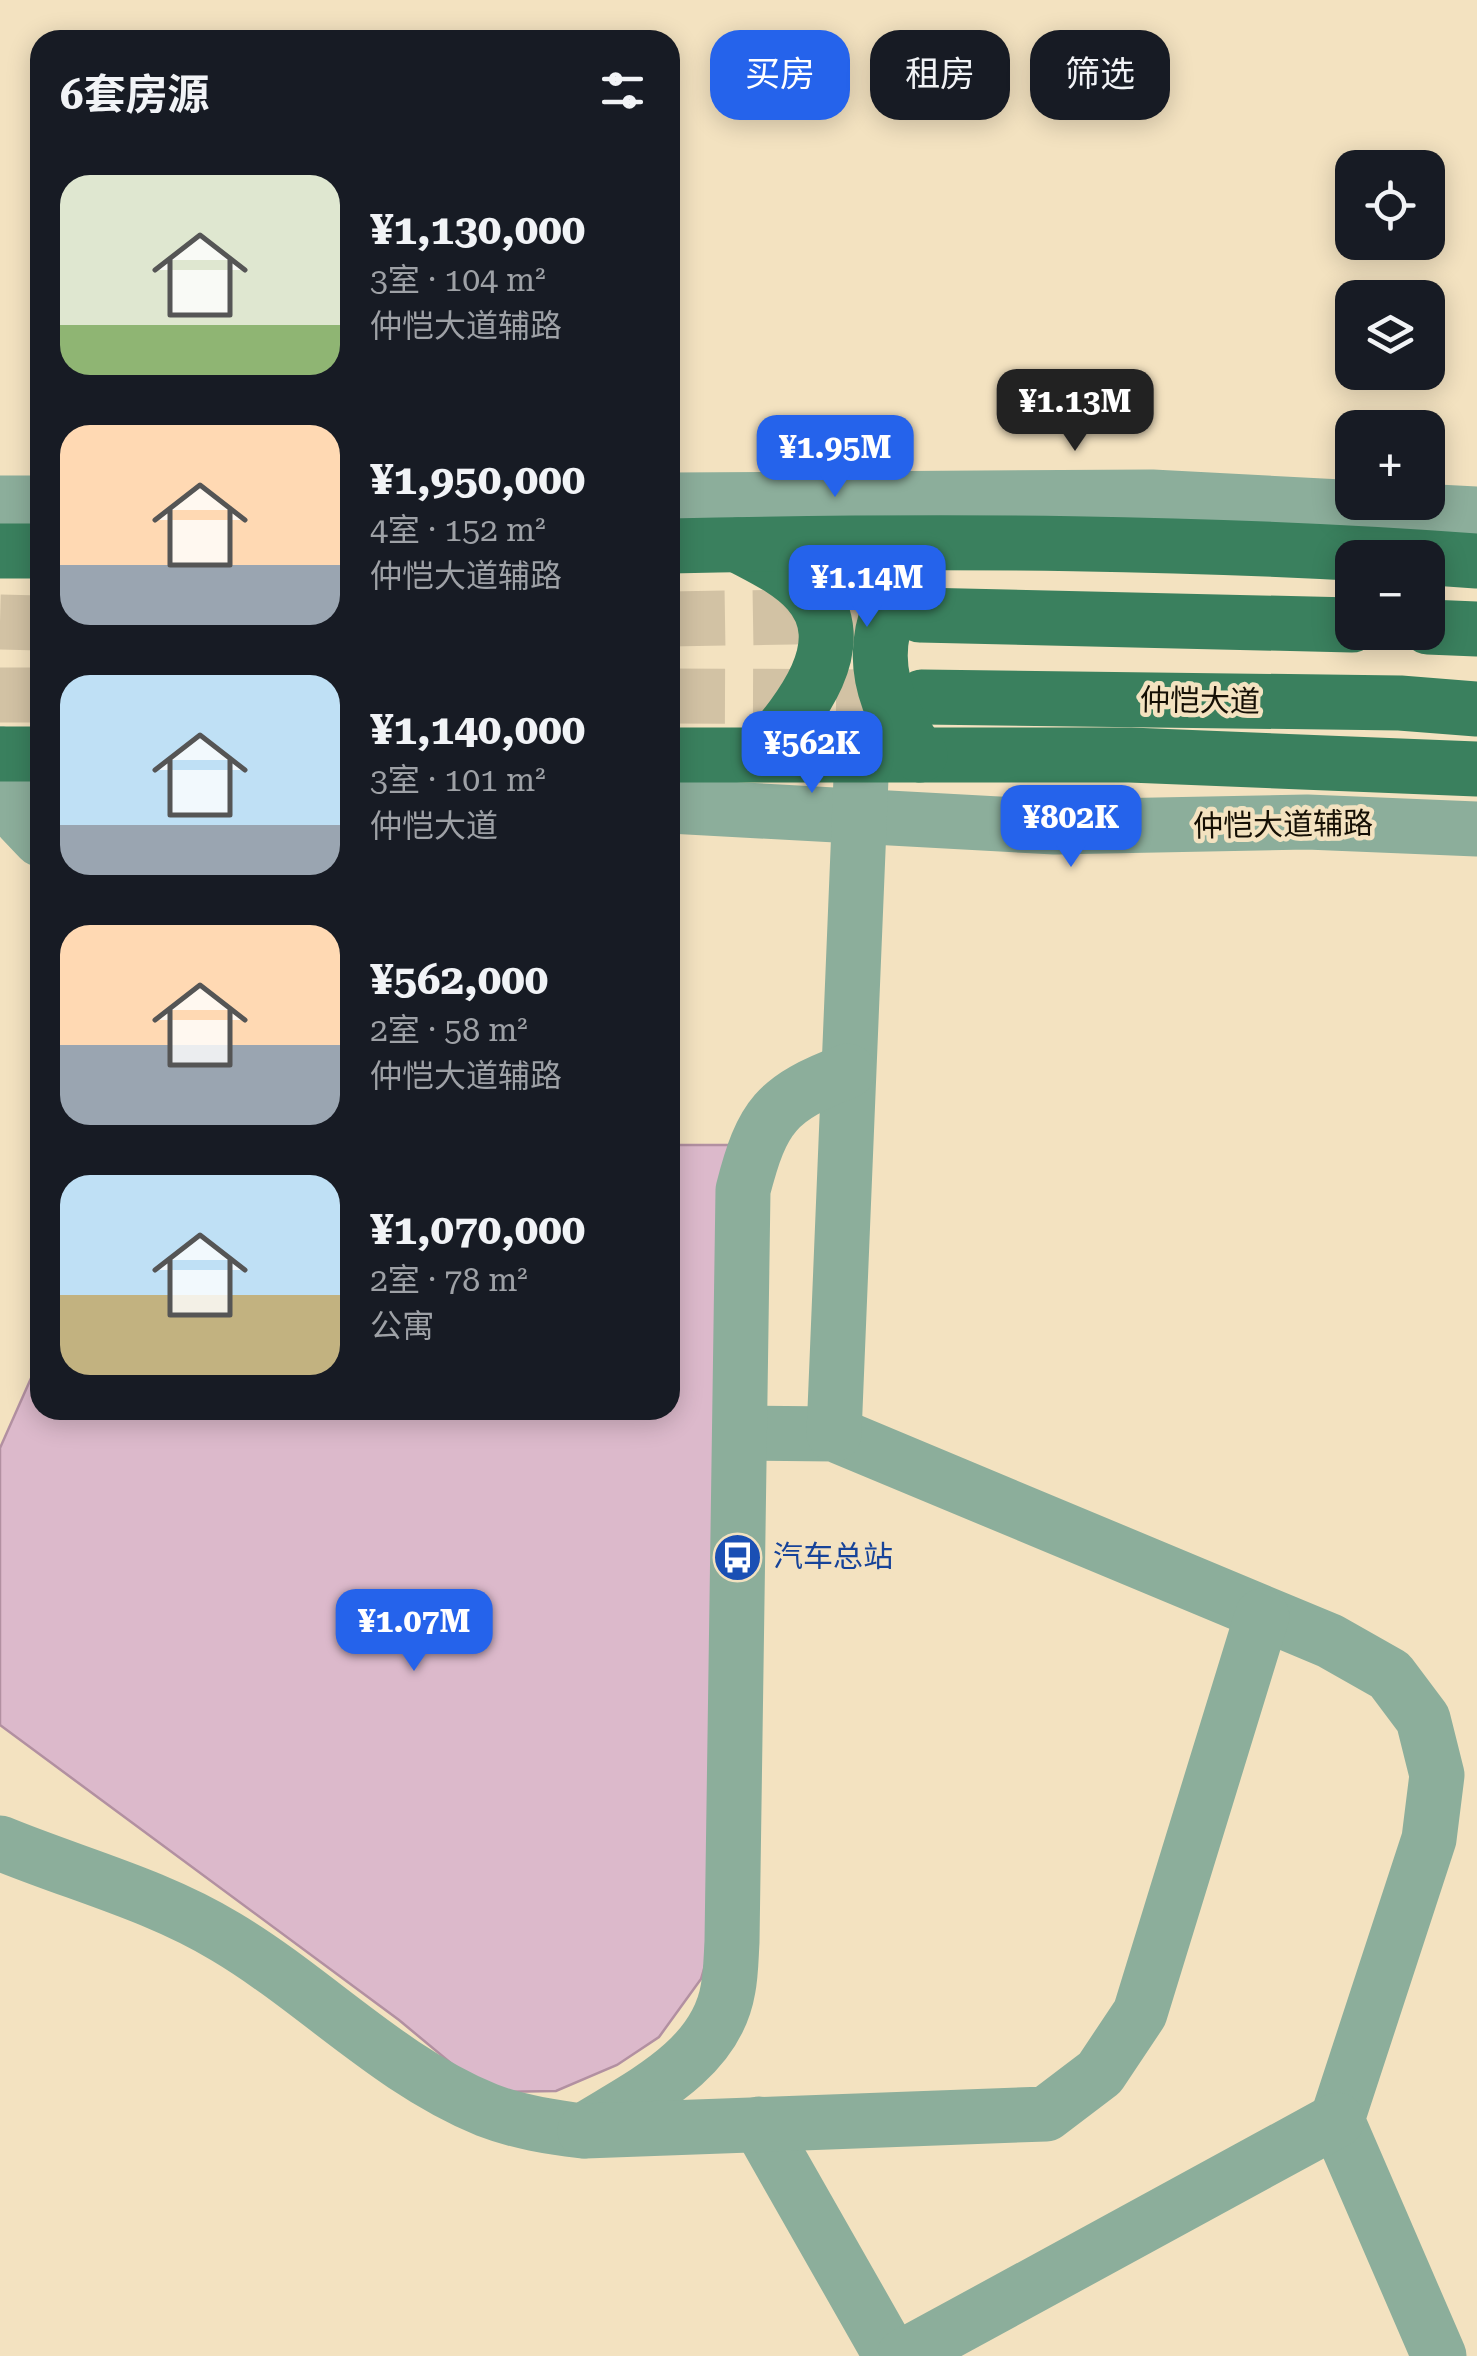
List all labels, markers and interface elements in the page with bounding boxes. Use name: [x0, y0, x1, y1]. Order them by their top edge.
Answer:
chip: 买房: [710, 30, 850, 120]
chip: 租房: [870, 30, 1010, 120]
chip: 筛选: [1030, 30, 1170, 120]
icon: filters: [595, 63, 650, 118]
text: 6套房源: [60, 70, 210, 119]
map controls: [1335, 150, 1445, 650]
button: locate: [1335, 150, 1445, 260]
text: ¥1,130,000: [370, 205, 585, 254]
icon: home: [140, 215, 260, 335]
text: 3室 · 104 m²: [370, 261, 546, 299]
button: layers: [1335, 280, 1445, 390]
text: 仲恺大道辅路: [370, 307, 562, 345]
pin: ¥1.13M: [994, 369, 1156, 454]
text: ¥1.13M: [1019, 382, 1131, 420]
button: +: [1335, 410, 1445, 520]
pin: ¥1.95M: [754, 415, 916, 500]
text: ¥1.95M: [779, 428, 891, 466]
text: ¥1,950,000: [370, 455, 585, 504]
icon: home: [140, 465, 260, 585]
text: 4室 · 152 m²: [370, 511, 546, 549]
button: −: [1335, 540, 1445, 650]
pin: ¥1.14M: [786, 545, 948, 630]
text: 仲恺大道辅路: [370, 557, 562, 595]
text: ¥1.14M: [811, 558, 923, 596]
street label: 仲恺大道: [1140, 682, 1260, 719]
text: ¥1,140,000: [370, 705, 585, 754]
pin: ¥562K: [742, 711, 882, 796]
icon: home: [140, 715, 260, 835]
text: ¥562K: [764, 724, 860, 762]
text: 3室 · 101 m²: [370, 761, 546, 799]
pin: ¥802K: [1001, 785, 1141, 870]
text: ¥802K: [1023, 798, 1119, 836]
street label: 仲恺大道辅路: [1193, 805, 1373, 844]
text: 仲恺大道: [370, 807, 498, 845]
text: ¥562,000: [370, 955, 548, 1004]
icon: home: [140, 965, 260, 1085]
text: 2室 · 58 m²: [370, 1011, 528, 1049]
text: 仲恺大道辅路: [370, 1057, 562, 1095]
text: ¥1,070,000: [370, 1205, 585, 1254]
icon: home: [140, 1215, 260, 1335]
text: 2室 · 78 m²: [370, 1261, 528, 1299]
text: 公寓: [370, 1307, 434, 1345]
bus stop icon: 汽车总站: [712, 1531, 764, 1583]
place label: 汽车总站: [773, 1539, 893, 1574]
pin: ¥1.07M: [333, 1589, 495, 1674]
text: ¥1.07M: [358, 1602, 470, 1640]

